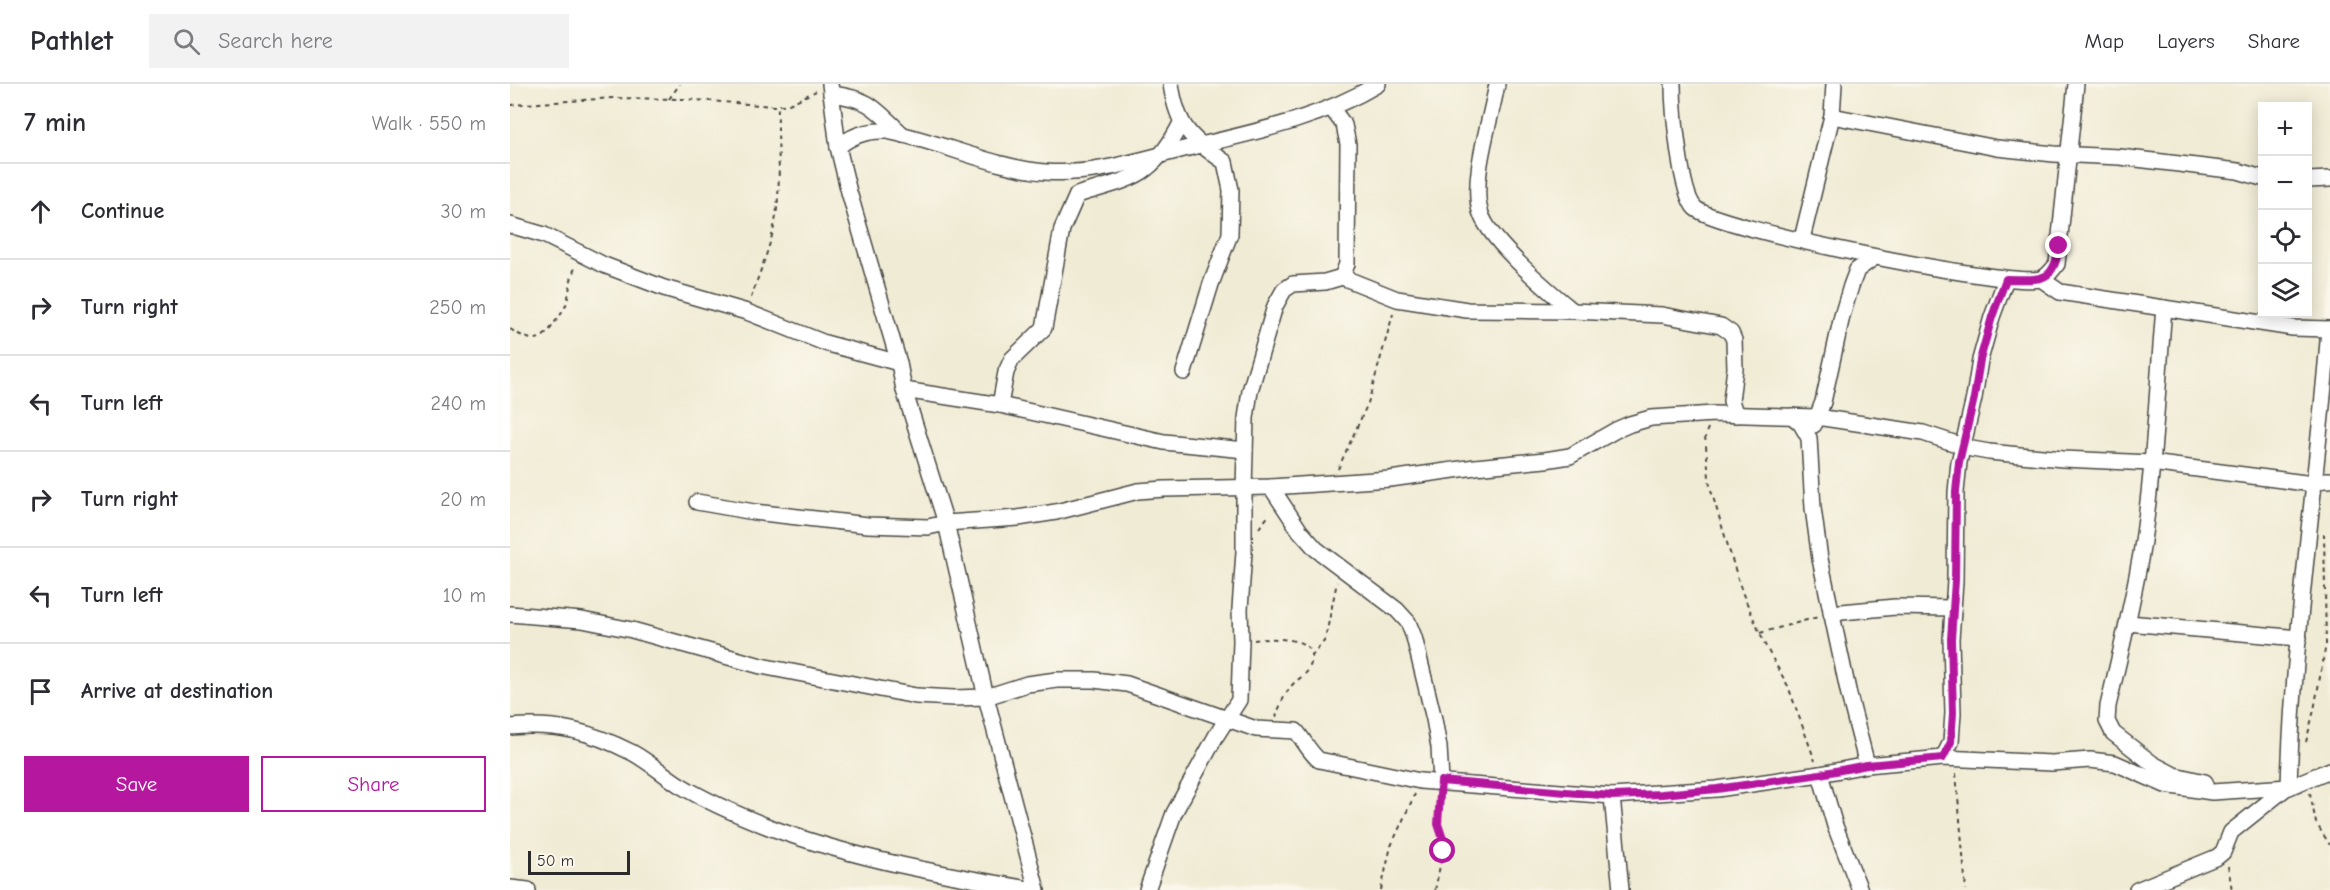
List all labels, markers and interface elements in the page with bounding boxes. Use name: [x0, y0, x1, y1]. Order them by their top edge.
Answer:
search box: [149, 14, 569, 68]
text: Pathlet: [30, 25, 113, 57]
icon: search: [170, 25, 203, 58]
text: Search here: [218, 28, 333, 54]
text: Map: [2085, 29, 2124, 53]
text: Layers: [2157, 29, 2215, 53]
text: Share: [2248, 29, 2300, 53]
map controls: [2258, 102, 2312, 318]
button: +: [2258, 102, 2312, 156]
text: 7 min: [24, 108, 86, 138]
text: Walk · 550 m: [372, 112, 486, 135]
button: −: [2258, 156, 2312, 210]
icon: ahead: [24, 195, 57, 228]
text: Continue: [81, 198, 164, 224]
text: 30 m: [440, 200, 486, 223]
button: locate: [2258, 210, 2312, 264]
route end: [2045, 232, 2071, 258]
button: layers: [2258, 264, 2312, 318]
icon: right: [24, 291, 57, 324]
text: Turn right: [81, 294, 178, 320]
text: 250 m: [429, 296, 486, 319]
icon: left: [24, 387, 57, 420]
text: Turn left: [81, 390, 163, 416]
text: 240 m: [431, 392, 486, 415]
icon: right: [24, 483, 57, 516]
text: Turn right: [81, 486, 178, 512]
text: 20 m: [440, 488, 486, 511]
icon: left: [24, 579, 57, 612]
text: Turn left: [81, 582, 163, 608]
text: 10 m: [443, 584, 486, 607]
icon: arrive: [24, 675, 57, 708]
text: Arrive at destination: [81, 678, 273, 704]
button: Save: [24, 756, 249, 812]
button: Share: [261, 756, 486, 812]
route start: [1429, 837, 1455, 863]
scale bar: [528, 848, 630, 876]
text: 50 m: [537, 852, 574, 870]

